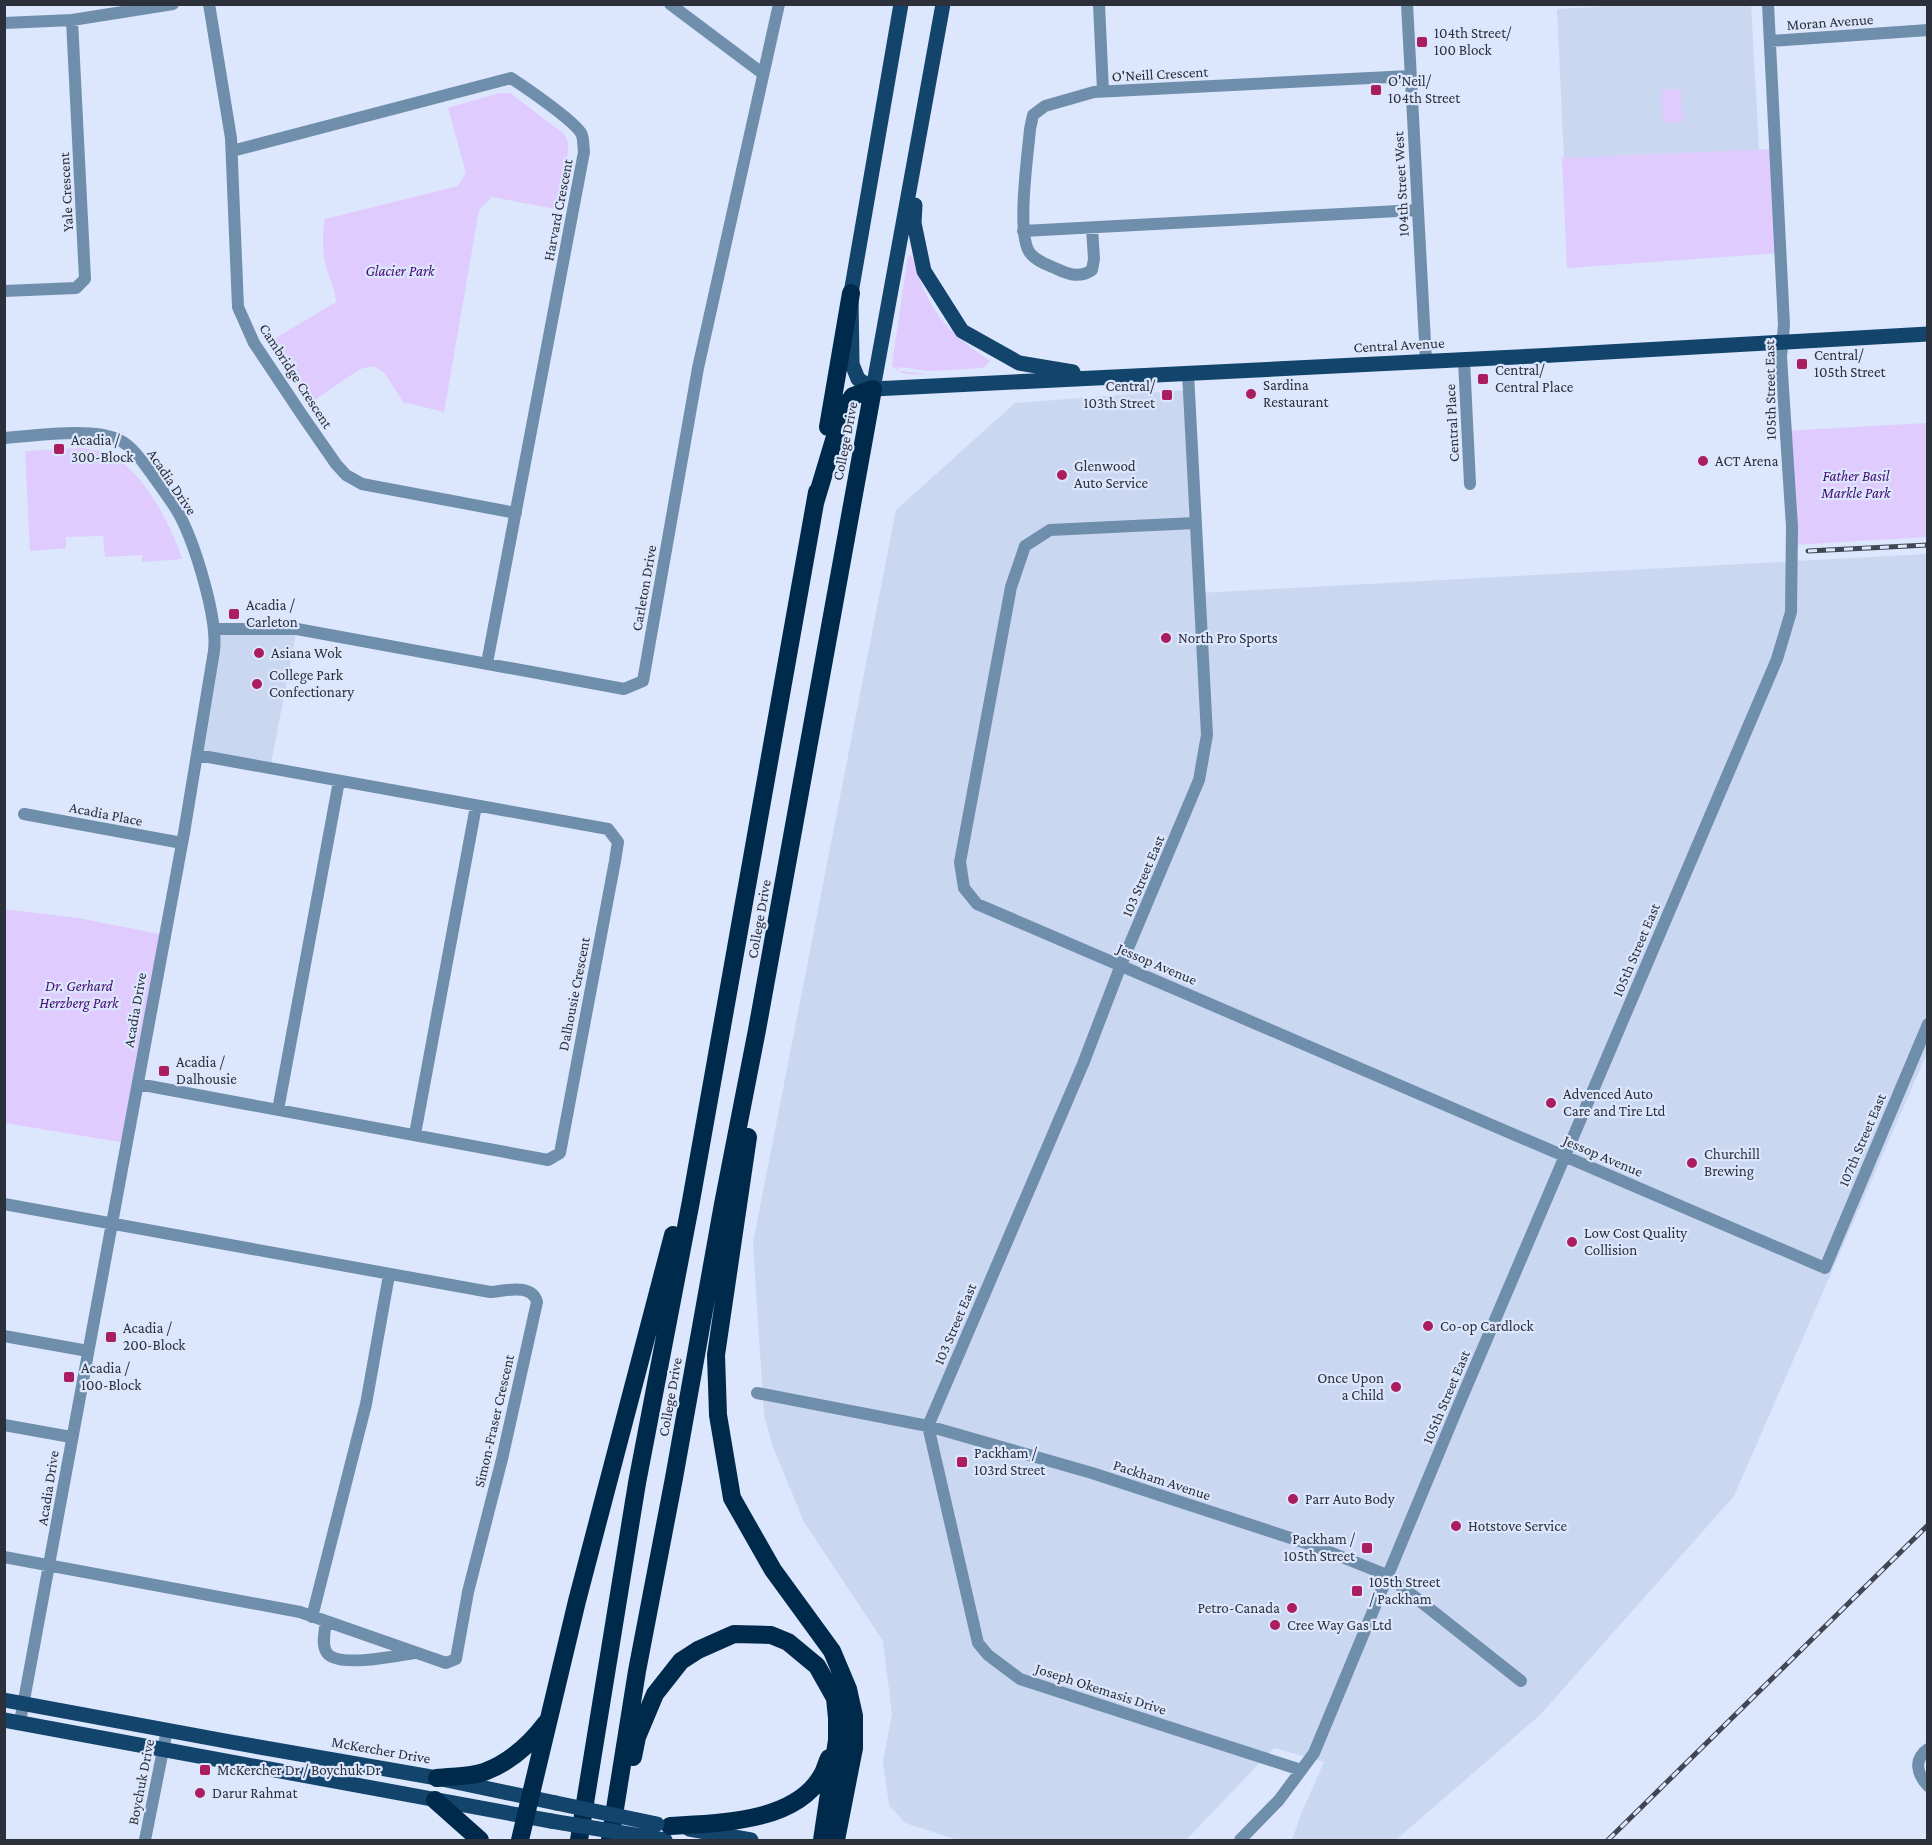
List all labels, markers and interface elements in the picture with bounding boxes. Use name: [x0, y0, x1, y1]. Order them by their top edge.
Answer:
street label: Moran Avenue: [1786, 11, 1874, 33]
place label: 104th Street/ 100 Block: [1434, 25, 1512, 58]
marker: 104th Street/ 100 Block: [1415, 35, 1429, 49]
street label: O'Neill Crescent: [1111, 63, 1210, 85]
place label: O'Neil/ 104th Street: [1388, 73, 1461, 106]
marker: O'Neil/ 104th Street: [1369, 83, 1383, 97]
street label: 104th Street West: [1390, 130, 1412, 237]
street label: Yale Crescent: [56, 151, 76, 232]
street label: Harvard Crescent: [540, 157, 576, 262]
park label: Glacier Park: [365, 263, 436, 279]
street label: Cambridge Crescent: [255, 321, 336, 433]
street label: Central Avenue: [1353, 335, 1445, 355]
street label: 105th Street East: [1761, 339, 1779, 440]
place label: Central/ 105th Street: [1814, 347, 1886, 380]
marker: Central/ 105th Street: [1795, 357, 1809, 371]
place label: Central/ Central Place: [1495, 362, 1574, 395]
marker: Central/ Central Place: [1476, 372, 1490, 386]
place label: Sardina Restaurant: [1263, 377, 1329, 410]
place label: Central/ 103th Street: [1084, 378, 1156, 411]
street label: Central Place: [1442, 383, 1462, 463]
marker: Sardina Restaurant: [1244, 387, 1258, 401]
marker: Central/ 103th Street: [1160, 388, 1174, 402]
street label: College Drive: [830, 400, 862, 482]
place label: Acadia / 300-Block: [71, 432, 134, 465]
marker: Acadia / 300-Block: [52, 442, 66, 456]
street label: Acadia Drive: [144, 446, 200, 518]
place label: ACT Arena: [1715, 453, 1778, 469]
marker: ACT Arena: [1696, 454, 1710, 468]
place label: Glenwood Auto Service: [1074, 458, 1148, 491]
marker: Glenwood Auto Service: [1055, 468, 1069, 482]
park label: Father Basil Markle Park: [1820, 468, 1892, 501]
street label: Carleton Drive: [629, 543, 660, 632]
place label: Acadia / Carleton: [246, 597, 298, 630]
marker: Acadia / Carleton: [227, 607, 241, 621]
place label: North Pro Sports: [1178, 630, 1278, 647]
marker: North Pro Sports: [1159, 631, 1173, 645]
place label: Asiana Wok: [271, 645, 343, 661]
marker: Asiana Wok: [252, 646, 266, 660]
place label: College Park Confectionary: [269, 667, 354, 701]
marker: College Park Confectionary: [250, 677, 264, 691]
street label: Acadia Place: [68, 799, 144, 829]
street label: 103 Street East: [1119, 832, 1168, 919]
street label: College Drive: [744, 878, 775, 960]
street label: 105th Street East: [1609, 900, 1663, 999]
street label: Dalhousie Crescent: [555, 935, 593, 1052]
street label: Jessop Avenue: [1112, 939, 1200, 989]
street label: Acadia Drive: [121, 971, 150, 1049]
park label: Dr. Gerhard Herzberg Park: [39, 978, 120, 1012]
place label: Acadia / Dalhousie: [176, 1054, 237, 1087]
marker: Acadia / Dalhousie: [157, 1064, 171, 1078]
place label: Advenced Auto Care and Tire Ltd: [1563, 1086, 1666, 1119]
street label: 107th Street East: [1835, 1090, 1889, 1189]
marker: Advenced Auto Care and Tire Ltd: [1544, 1096, 1558, 1110]
street label: Jessop Avenue: [1558, 1131, 1646, 1181]
place label: Churchill Brewing: [1704, 1146, 1760, 1180]
marker: Churchill Brewing: [1685, 1156, 1699, 1170]
place label: Low Cost Quality Collision: [1584, 1225, 1687, 1258]
marker: Low Cost Quality Collision: [1565, 1235, 1579, 1249]
street label: 103 Street East: [931, 1280, 980, 1367]
place label: Co-op Cardlock: [1440, 1318, 1534, 1335]
marker: Co-op Cardlock: [1421, 1319, 1435, 1333]
place label: Acadia / 200-Block: [123, 1320, 186, 1353]
marker: Acadia / 200-Block: [104, 1330, 118, 1344]
street label: 105th Street East: [1419, 1347, 1473, 1446]
street label: Simon-Fraser Crescent: [471, 1352, 517, 1489]
street label: College Drive: [655, 1356, 686, 1438]
place label: Acadia / 100-Block: [81, 1360, 142, 1393]
marker: Acadia / 100-Block: [62, 1370, 76, 1384]
place label: Once Upon a Child: [1317, 1370, 1384, 1403]
marker: Once Upon a Child: [1389, 1380, 1403, 1394]
place label: Packham / 103rd Street: [974, 1445, 1046, 1478]
street label: Acadia Drive: [34, 1449, 62, 1527]
marker: Packham / 103rd Street: [955, 1455, 969, 1469]
street label: Packham Avenue: [1111, 1457, 1213, 1503]
place label: Parr Auto Body: [1305, 1491, 1395, 1508]
marker: Parr Auto Body: [1286, 1492, 1300, 1506]
place label: Hotstove Service: [1468, 1518, 1567, 1534]
marker: Hotstove Service: [1449, 1519, 1463, 1533]
place label: Packham / 105th Street: [1284, 1531, 1356, 1564]
marker: Packham / 105th Street: [1360, 1541, 1374, 1555]
place label: 105th Street / Packham: [1369, 1574, 1441, 1607]
marker: 105th Street / Packham: [1350, 1584, 1364, 1598]
place label: Petro-Canada: [1197, 1600, 1280, 1616]
marker: Petro-Canada: [1285, 1601, 1299, 1615]
place label: Cree Way Gas Ltd: [1287, 1617, 1392, 1634]
marker: Cree Way Gas Ltd: [1268, 1618, 1282, 1632]
street label: Joseph Okemasis Drive: [1031, 1660, 1169, 1719]
street label: McKercher Drive: [330, 1733, 432, 1767]
street label: Boychuk Drive: [125, 1737, 158, 1827]
place label: McKercher Dr / Boychuk Dr: [217, 1762, 381, 1779]
marker: McKercher Dr / Boychuk Dr: [198, 1763, 212, 1777]
place label: Darur Rahmat: [212, 1785, 299, 1801]
marker: Darur Rahmat: [193, 1786, 207, 1800]

